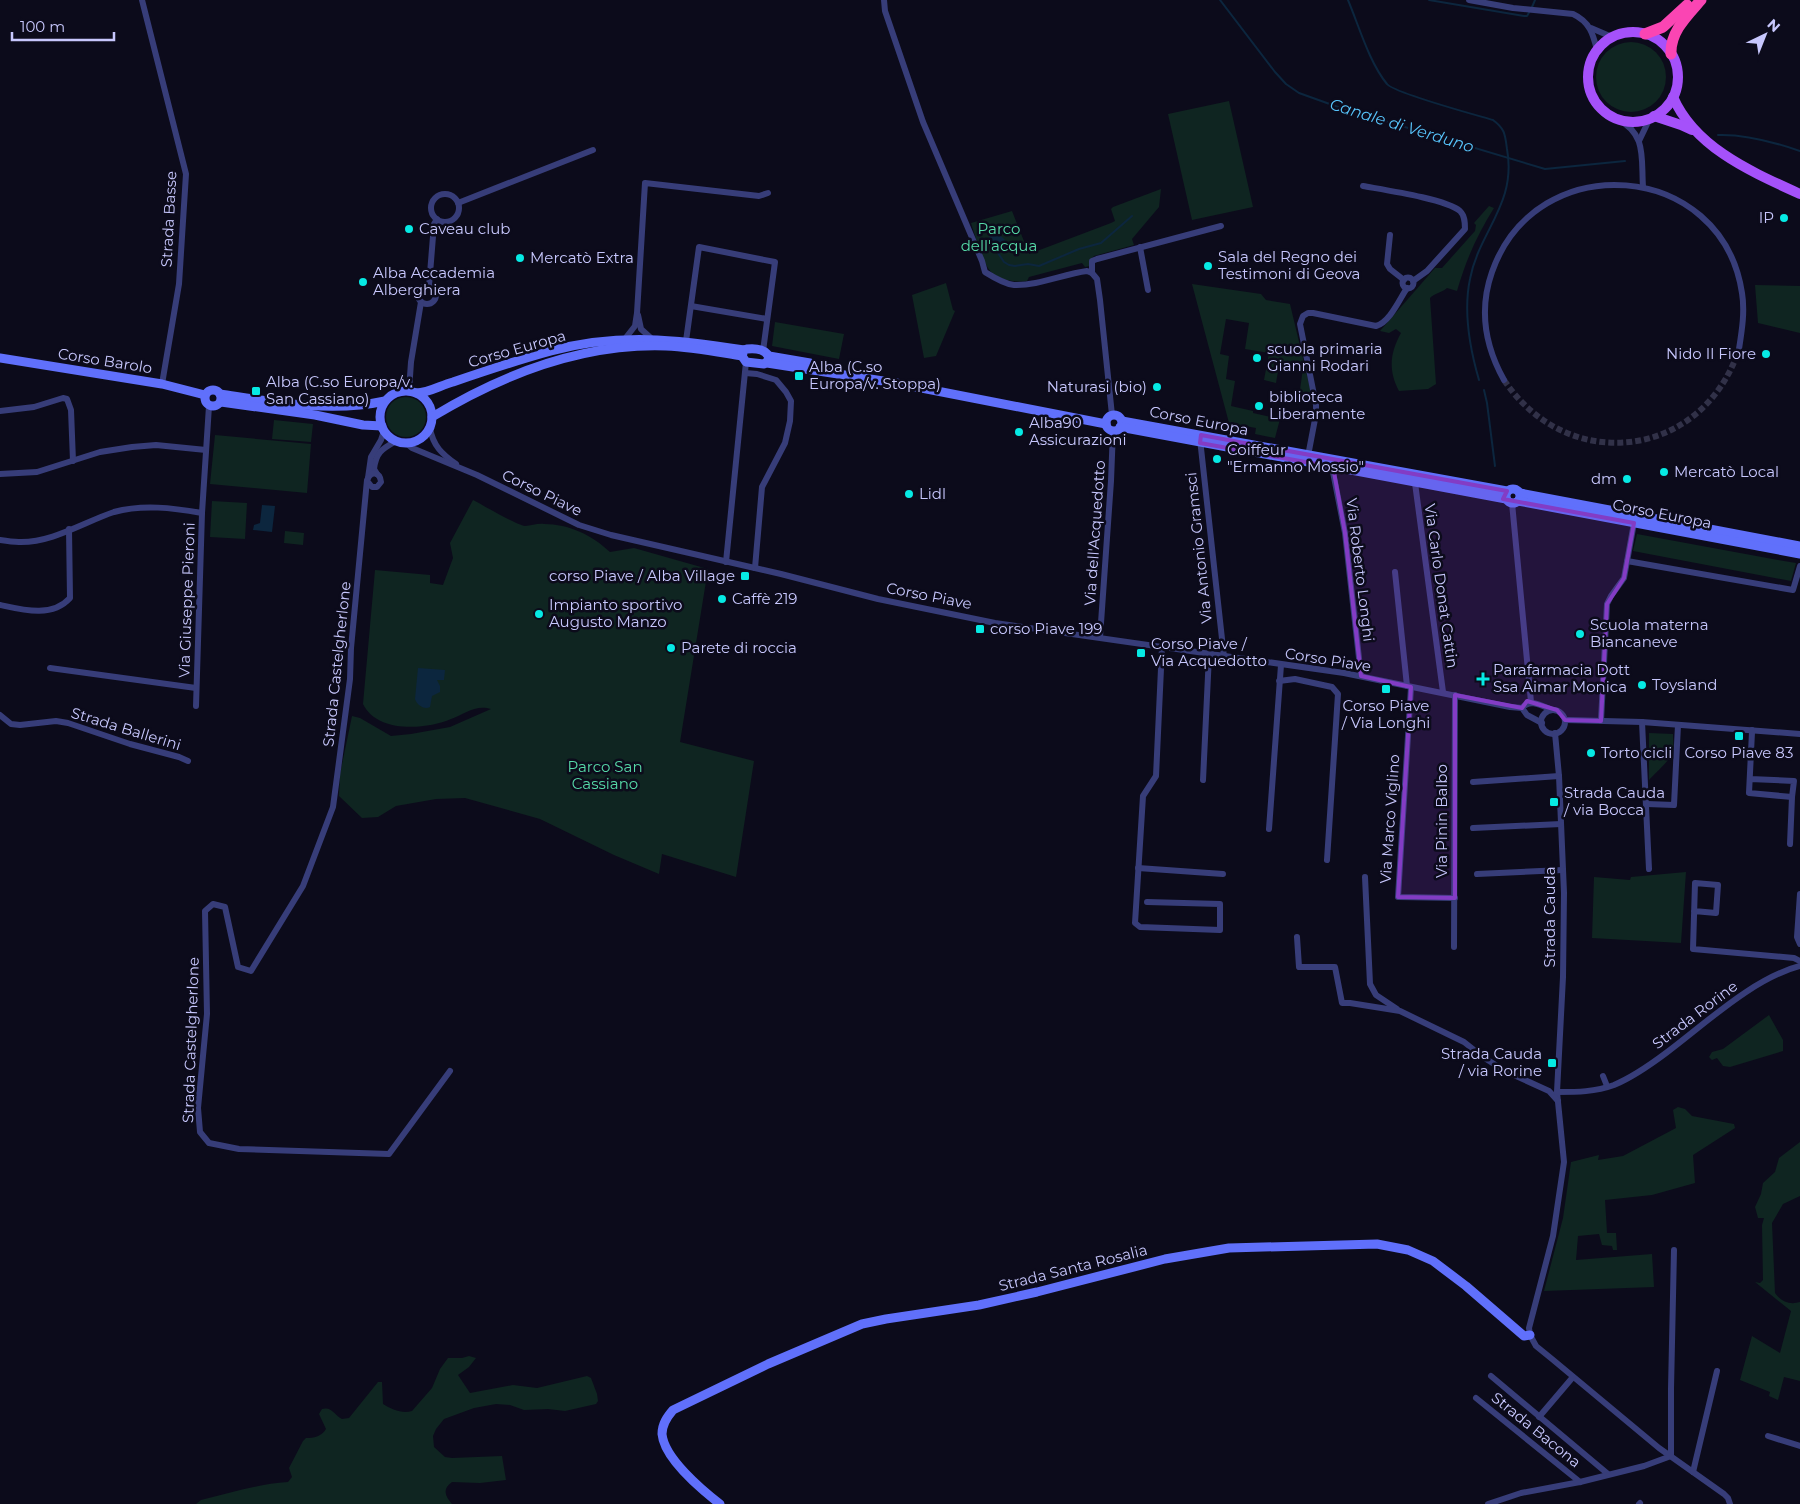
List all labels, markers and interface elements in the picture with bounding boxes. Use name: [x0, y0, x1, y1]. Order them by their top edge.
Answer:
scale bar: [12, 10, 115, 42]
north arrow: [1740, 10, 1790, 60]
text: N: [1764, 15, 1784, 36]
text: 100 m: [20, 17, 65, 36]
water label: Canale di Verduno: [1327, 94, 1476, 156]
street label: Strada Basse: [156, 170, 181, 268]
place label: IP: [1759, 208, 1774, 227]
marker: IP: [1778, 212, 1790, 224]
place label: Caveau club: [419, 219, 510, 238]
park label: Parco dell'acqua: [961, 219, 1037, 255]
marker: Caveau club: [403, 223, 415, 235]
place label: Sala del Regno dei Testimoni di Geova: [1218, 247, 1360, 283]
place label: Mercatò Extra: [530, 248, 634, 267]
marker: Mercatò Extra: [514, 252, 526, 264]
marker: Sala del Regno dei Testimoni di Geova: [1202, 260, 1214, 272]
place label: Alba Accademia Alberghiera: [373, 263, 495, 299]
marker: Alba Accademia Alberghiera: [357, 276, 369, 288]
street label: Corso Europa: [466, 326, 568, 372]
place label: scuola primaria Gianni Rodari: [1267, 339, 1383, 375]
street label: Corso Barolo: [57, 344, 154, 377]
place label: Nido Il Fiore: [1666, 344, 1756, 363]
marker: Nido Il Fiore: [1760, 348, 1772, 360]
marker: scuola primaria Gianni Rodari: [1251, 352, 1263, 364]
place label: Alba (C.so Europa/v. Stoppa): [809, 357, 941, 393]
marker: Alba (C.so Europa/v. Stoppa): [793, 370, 805, 382]
place label: Alba (C.so Europa/v. San Cassiano): [266, 372, 413, 408]
place label: Naturasi (bio): [1047, 377, 1147, 396]
marker: Naturasi (bio): [1151, 381, 1163, 393]
marker: Alba (C.so Europa/v. San Cassiano): [250, 385, 262, 397]
place label: biblioteca Liberamente: [1269, 387, 1365, 423]
marker: biblioteca Liberamente: [1253, 400, 1265, 412]
street label: Corso Europa: [1148, 402, 1250, 439]
place label: Alba90 Assicurazioni: [1029, 413, 1126, 449]
marker: Alba90 Assicurazioni: [1013, 426, 1025, 438]
place label: Coiffeur "Ermanno Mossio": [1227, 440, 1364, 476]
marker: Coiffeur "Ermanno Mossio": [1211, 453, 1223, 465]
street label: Via dell'Acquedotto: [1080, 460, 1109, 606]
place label: Mercatò Local: [1674, 462, 1779, 481]
street label: Corso Piave: [499, 465, 585, 520]
marker: Mercatò Local: [1658, 466, 1670, 478]
place label: dm: [1591, 469, 1617, 488]
street label: Via Antonio Gramsci: [1181, 471, 1216, 625]
marker: dm: [1621, 473, 1633, 485]
place label: Lidl: [919, 484, 946, 503]
marker: Lidl: [903, 488, 915, 500]
street label: Corso Europa: [1611, 495, 1713, 532]
street label: Via Roberto Longhi: [1342, 497, 1379, 643]
street label: Via Carlo Donat Cattin: [1421, 502, 1462, 669]
street label: Via Giuseppe Pieroni: [174, 522, 199, 678]
place label: corso Piave / Alba Village: [549, 566, 735, 585]
marker: corso Piave / Alba Village: [739, 570, 751, 582]
street label: Corso Piave: [885, 578, 974, 613]
street label: Strada Castelgherlone: [318, 580, 355, 748]
place label: Caffè 219: [732, 589, 798, 608]
marker: Caffè 219: [716, 593, 728, 605]
place label: Impianto sportivo Augusto Manzo: [549, 595, 682, 631]
marker: Impianto sportivo Augusto Manzo: [533, 608, 545, 620]
place label: Scuola materna Biancaneve: [1590, 615, 1709, 651]
place label: corso Piave 199: [990, 619, 1102, 638]
marker: corso Piave 199: [974, 623, 986, 635]
marker: Scuola materna Biancaneve: [1574, 628, 1586, 640]
place label: Corso Piave / Via Acquedotto: [1151, 634, 1267, 670]
place label: Parete di roccia: [681, 638, 797, 657]
marker: Parete di roccia: [665, 642, 677, 654]
street label: Corso Piave: [1284, 643, 1372, 676]
marker: Corso Piave / Via Acquedotto: [1135, 647, 1147, 659]
place label: Parafarmacia Dott Ssa Aimar Monica: [1493, 660, 1630, 696]
marker: Parafarmacia Dott Ssa Aimar Monica: [1477, 673, 1489, 685]
place label: Toysland: [1652, 675, 1718, 694]
marker: Toysland: [1636, 679, 1648, 691]
marker: Corso Piave / Via Longhi: [1380, 683, 1392, 695]
place label: Corso Piave / Via Longhi: [1341, 696, 1430, 732]
street label: Strada Ballerini: [69, 703, 183, 754]
marker: Corso Piave 83: [1733, 730, 1745, 742]
place label: Torto cicli: [1601, 743, 1672, 762]
place label: Corso Piave 83: [1685, 743, 1793, 762]
marker: Torto cicli: [1585, 747, 1597, 759]
street label: Via Marco Viglino: [1375, 754, 1404, 884]
park label: Parco San Cassiano: [567, 757, 643, 793]
street label: Via Pinin Balbo: [1432, 764, 1451, 878]
place label: Strada Cauda / via Bocca: [1563, 783, 1665, 819]
marker: Strada Cauda / via Bocca: [1548, 796, 1560, 808]
street label: Strada Cauda: [1540, 867, 1559, 968]
street label: Strada Castelgherlone: [178, 957, 203, 1123]
street label: Strada Rorine: [1648, 976, 1741, 1053]
place label: Strada Cauda / via Rorine: [1441, 1044, 1542, 1080]
marker: Strada Cauda / via Rorine: [1546, 1057, 1558, 1069]
street label: Strada Santa Rosalia: [997, 1240, 1149, 1295]
street label: Strada Bacona: [1488, 1388, 1585, 1471]

